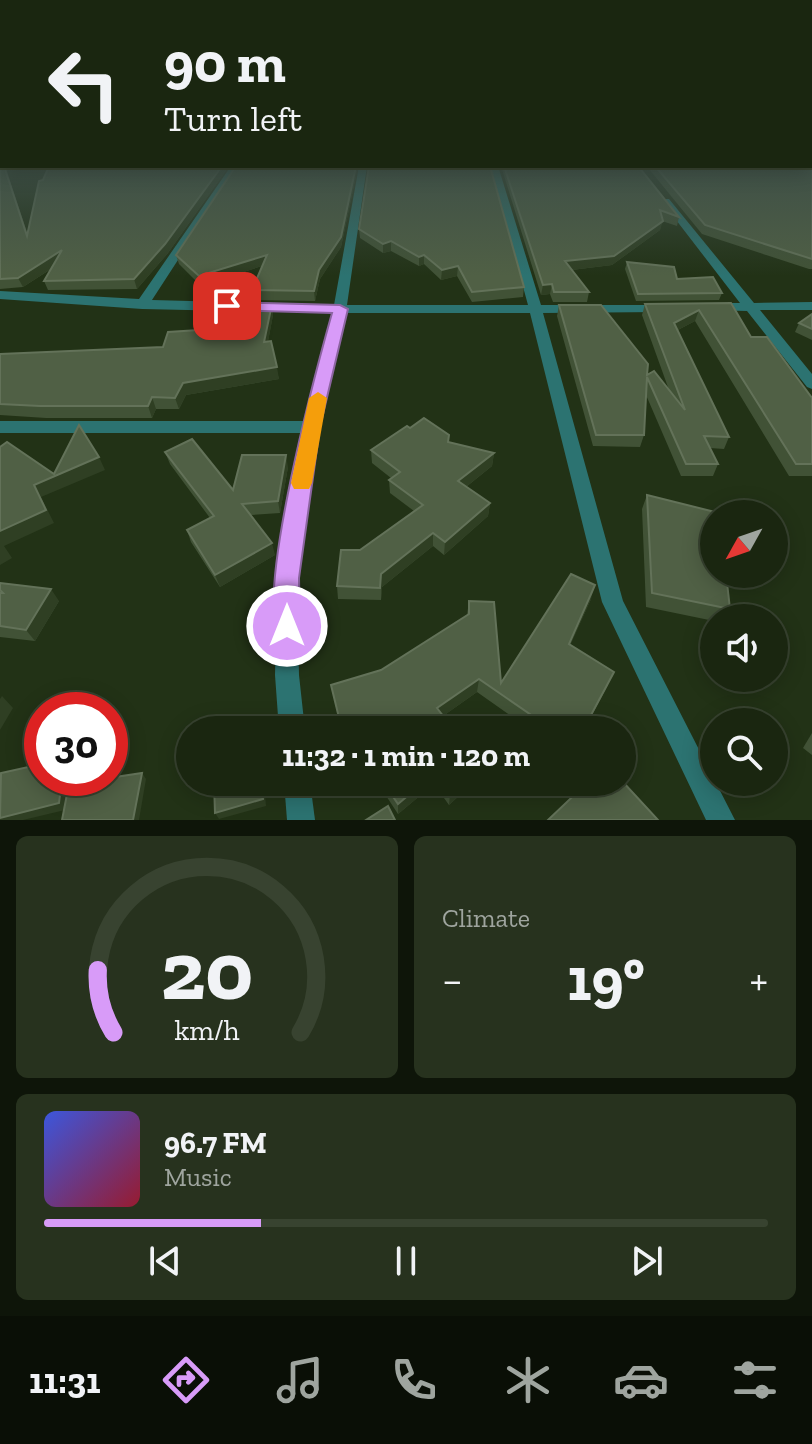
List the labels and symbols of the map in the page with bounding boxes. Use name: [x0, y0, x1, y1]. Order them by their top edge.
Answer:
pin: [193, 272, 261, 340]
north arrow: [700, 500, 788, 588]
position arrow: [245, 584, 329, 668]
speed limit sign: 30: [24, 692, 128, 796]

